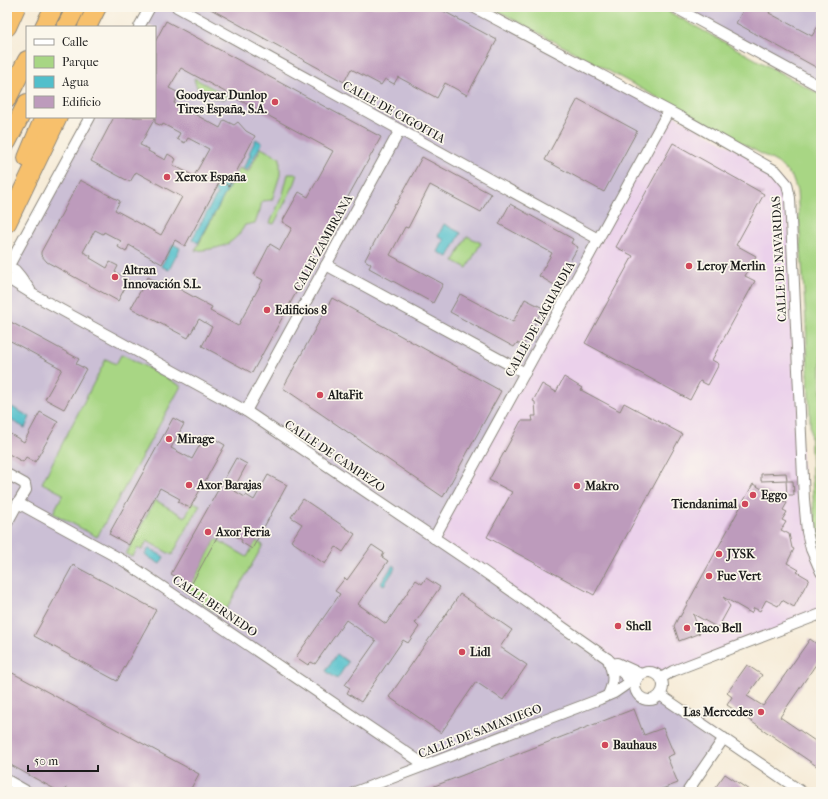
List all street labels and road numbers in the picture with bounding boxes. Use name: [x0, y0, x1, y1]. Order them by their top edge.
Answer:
street label: CALLE DE CIGOITIA: [340, 78, 448, 146]
street label: CALLE ZAMBRANA: [291, 192, 355, 294]
street label: CALLE DE NAVARIDAS: [769, 196, 789, 322]
street label: CALLE DE LAGUARDIA: [502, 259, 578, 379]
street label: CALLE DE CAMPEZO: [282, 417, 388, 495]
street label: CALLE BERNEDO: [170, 573, 260, 639]
street label: CALLE DE SAMANIEGO: [416, 701, 544, 761]

